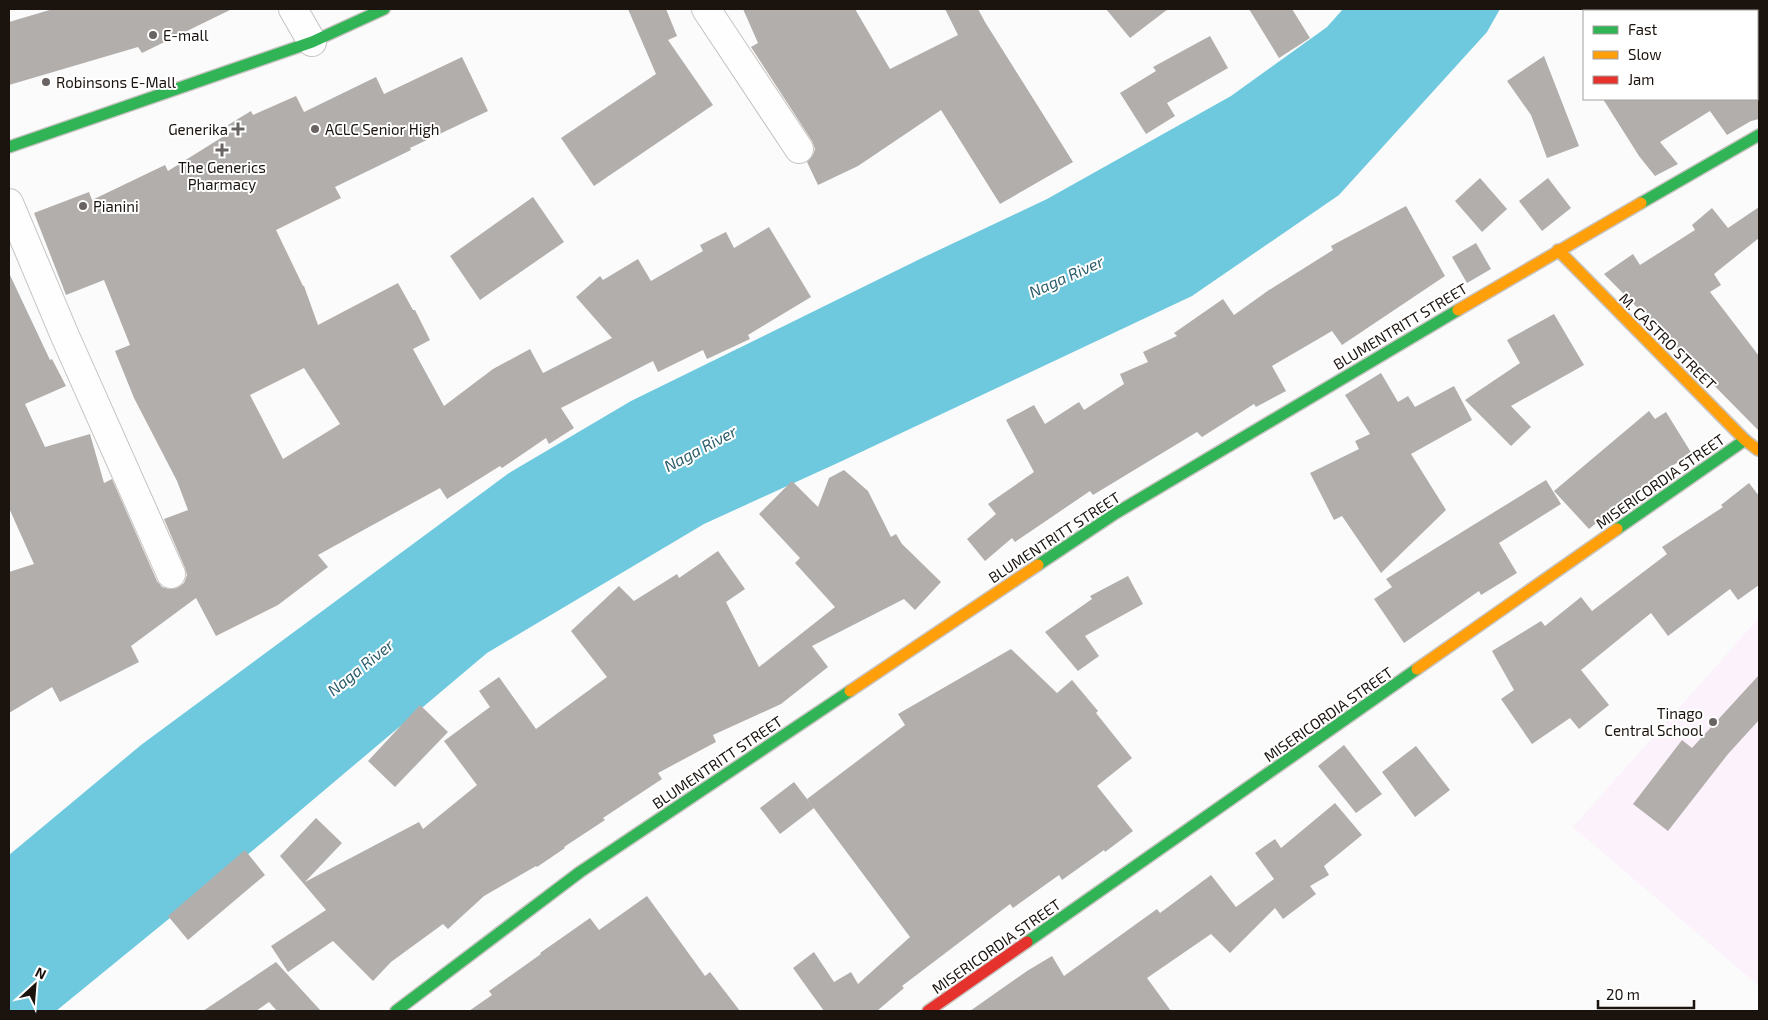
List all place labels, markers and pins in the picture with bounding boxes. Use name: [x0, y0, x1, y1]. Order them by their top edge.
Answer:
place label: E-mall: [163, 26, 209, 44]
marker: E-mall: [147, 29, 159, 41]
place label: Robinsons E-Mall: [56, 73, 176, 91]
marker: Robinsons E-Mall: [40, 76, 52, 88]
place label: Generika: [168, 120, 228, 138]
place label: ACLC Senior High: [325, 120, 439, 138]
marker: Generika: [232, 123, 244, 135]
marker: ACLC Senior High: [309, 123, 321, 135]
marker: The Generics Pharmacy: [216, 144, 228, 156]
place label: The Generics Pharmacy: [178, 158, 266, 193]
place label: Pianini: [93, 197, 139, 215]
marker: Pianini: [77, 200, 89, 212]
place label: Tinago Central School: [1604, 704, 1704, 739]
marker: Tinago Central School: [1707, 716, 1719, 728]

